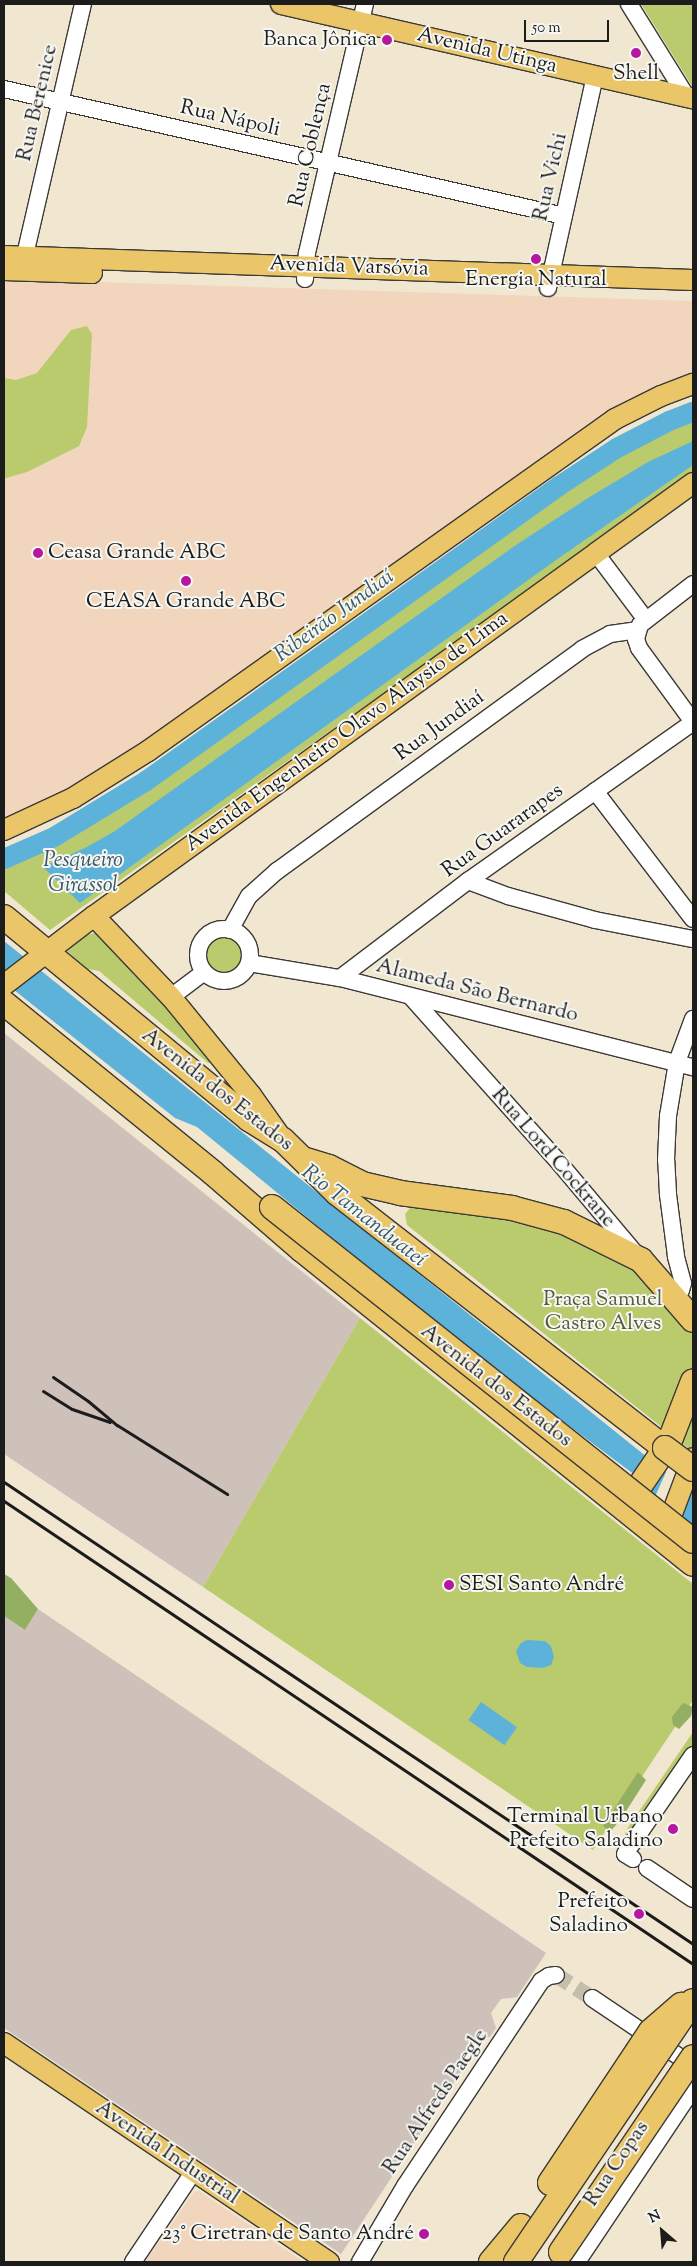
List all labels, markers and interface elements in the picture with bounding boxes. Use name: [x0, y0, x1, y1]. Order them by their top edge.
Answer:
scale bar: [527, 10, 612, 42]
text: 50 m: [532, 18, 561, 39]
street label: Avenida Utinga: [415, 23, 559, 79]
place label: Banca Jônica: [263, 27, 377, 53]
marker: Banca Jônica: [381, 34, 393, 46]
street label: Rua Berenice: [12, 42, 64, 164]
marker: Shell: [630, 47, 642, 59]
place label: Shell: [613, 61, 659, 87]
street label: Rua Coblença: [284, 81, 338, 209]
street label: Rua Nápoli: [178, 95, 282, 143]
street label: Rua Vichi: [529, 130, 573, 224]
street label: Avenida Varsóvia: [269, 252, 429, 282]
marker: Energia Natural: [530, 253, 542, 265]
place label: Energia Natural: [465, 267, 607, 293]
place label: Ceasa Grande ABC: [48, 540, 226, 566]
marker: Ceasa Grande ABC: [32, 547, 44, 559]
water label: Ribeirão Jundiaí: [270, 565, 400, 669]
marker: CEASA Grande ABC: [180, 575, 192, 587]
place label: CEASA Grande ABC: [86, 589, 286, 615]
street label: Avenida Engenheiro Olavo Alaysio de Lima: [181, 606, 513, 858]
street label: Rua Jundiaí: [390, 685, 490, 767]
street label: Rua Guararapes: [437, 779, 569, 883]
water label: Pesqueiro Girassol: [43, 848, 123, 899]
street label: Alameda São Bernardo: [373, 954, 581, 1028]
street label: Avenida dos Estados: [136, 1023, 298, 1157]
street label: Rua Lord Cockrane: [485, 1083, 621, 1233]
water label: Rio Tamanduateí: [295, 1160, 431, 1274]
park label: Praça Samuel Castro Alves: [543, 1287, 663, 1337]
street label: Avenida dos Estados: [415, 1319, 577, 1453]
place label: SESI Santo André: [459, 1572, 624, 1598]
marker: SESI Santo André: [443, 1579, 455, 1591]
place label: Terminal Urbano Prefeito Saladino: [507, 1804, 663, 1854]
marker: Terminal Urbano Prefeito Saladino: [667, 1823, 679, 1835]
place label: Prefeito Saladino: [549, 1889, 628, 1939]
marker: Prefeito Saladino: [632, 1907, 646, 1921]
street label: Rua Alfreds Paegle: [378, 2025, 494, 2179]
street label: Avenida Industrial: [90, 2096, 244, 2210]
street label: Rua Copas: [579, 2116, 655, 2212]
north arrow: [637, 2206, 687, 2256]
text: N: [646, 2206, 665, 2229]
place label: 23° Ciretran de Santo André: [162, 2221, 414, 2247]
marker: 23° Ciretran de Santo André: [418, 2228, 430, 2240]

